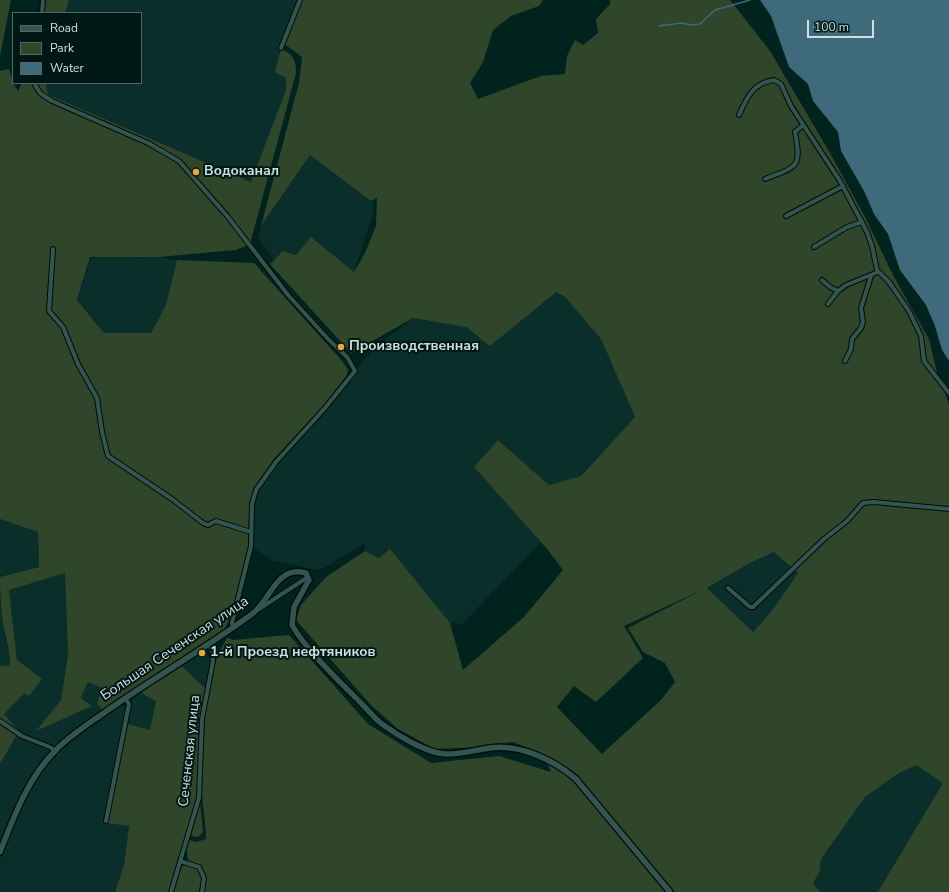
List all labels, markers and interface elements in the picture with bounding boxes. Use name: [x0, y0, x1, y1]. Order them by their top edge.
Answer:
legend: [12, 12, 142, 84]
scale bar: [809, 12, 876, 38]
text: 100 m: [814, 19, 849, 35]
text: Road: [50, 20, 78, 36]
text: Park: [50, 40, 74, 56]
text: Water: [50, 60, 84, 76]
place label: Водоканал: [204, 164, 279, 180]
marker: Водоканал: [191, 167, 201, 177]
place label: Производственная: [349, 339, 479, 355]
marker: Производственная: [336, 342, 346, 352]
street label: Большая Сеченская улица: [98, 593, 252, 705]
place label: 1-й Проезд нефтяников: [210, 645, 375, 661]
marker: 1-й Проезд нефтяников: [197, 648, 207, 658]
street label: Сеченская улица: [176, 694, 204, 808]

